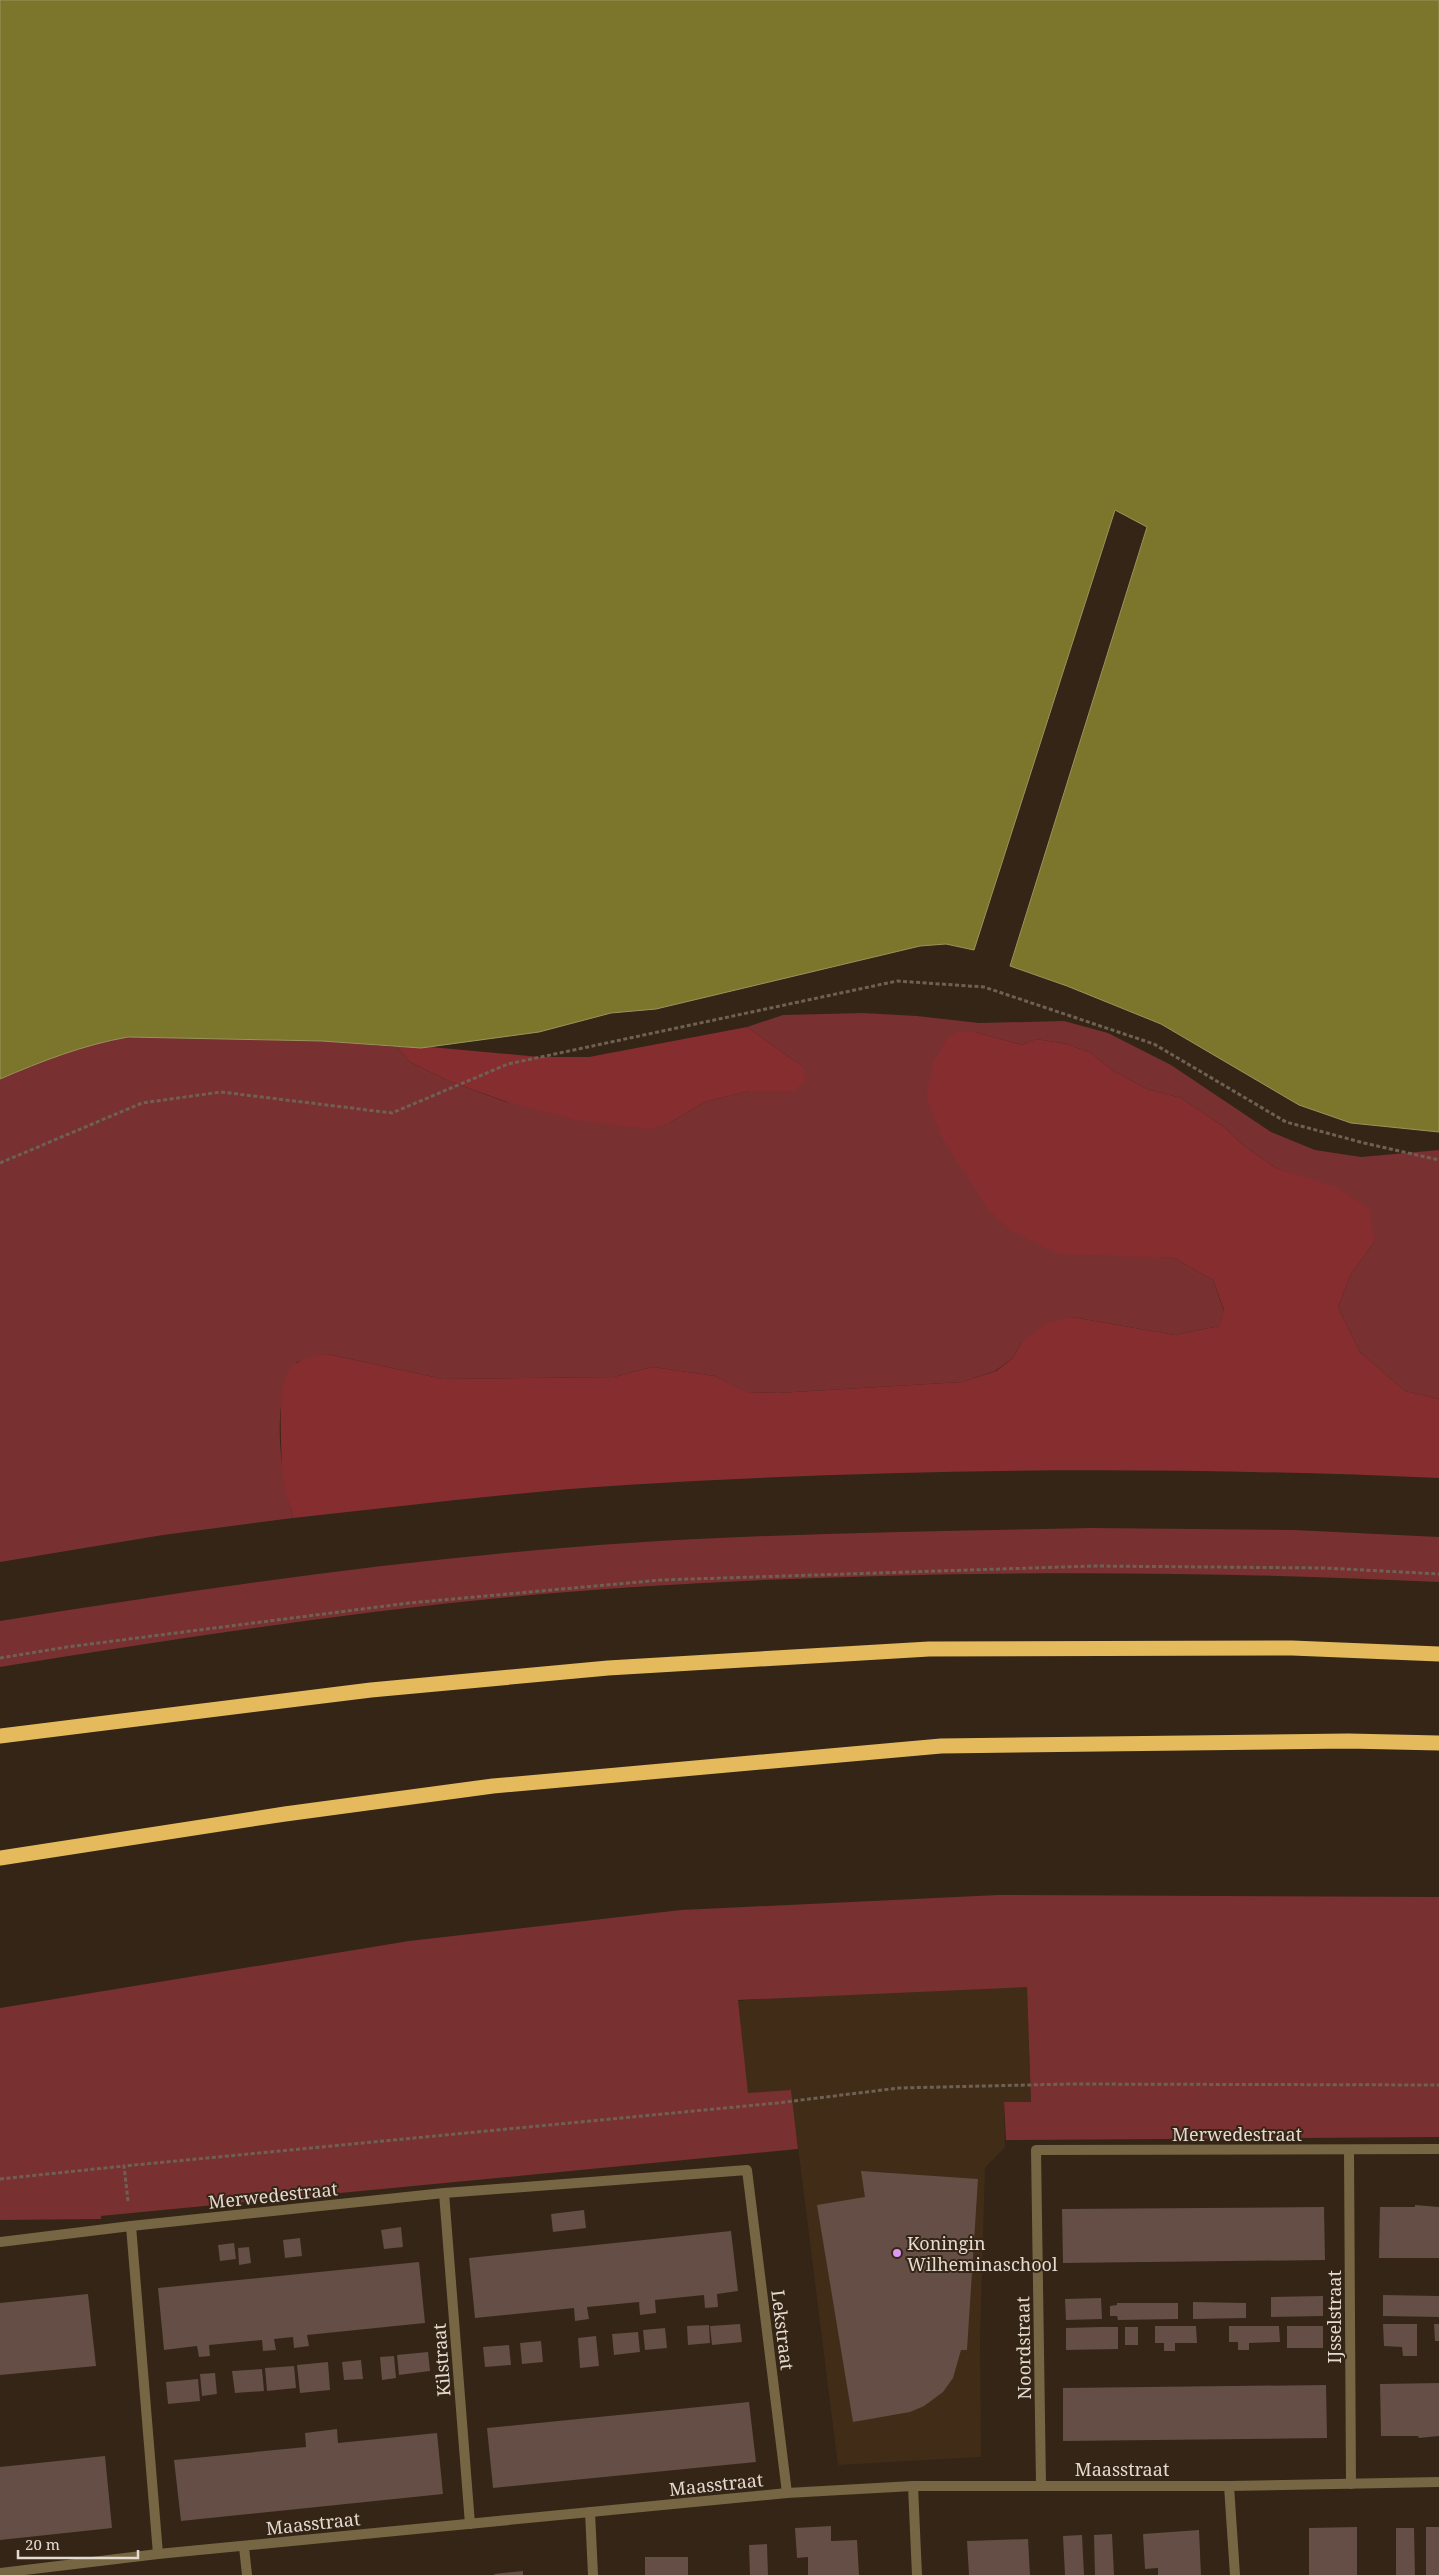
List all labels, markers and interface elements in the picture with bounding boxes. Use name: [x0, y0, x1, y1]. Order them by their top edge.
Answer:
street label: Merwedestraat: [1172, 2122, 1302, 2146]
street label: Merwedestraat: [207, 2176, 339, 2214]
place label: Koningin Wilheminaschool: [907, 2231, 1058, 2276]
marker: Koningin Wilheminaschool: [891, 2247, 903, 2259]
street label: IJsselstraat: [1322, 2270, 1346, 2364]
street label: Lekstraat: [766, 2289, 800, 2371]
street label: Noordstraat: [1010, 2296, 1036, 2400]
street label: Kilstraat: [426, 2323, 456, 2397]
street label: Maasstraat: [1075, 2457, 1169, 2481]
street label: Maasstraat: [668, 2467, 764, 2501]
street label: Maasstraat: [265, 2506, 361, 2540]
scale bar: [18, 2528, 138, 2560]
text: 20 m: [25, 2534, 60, 2554]

